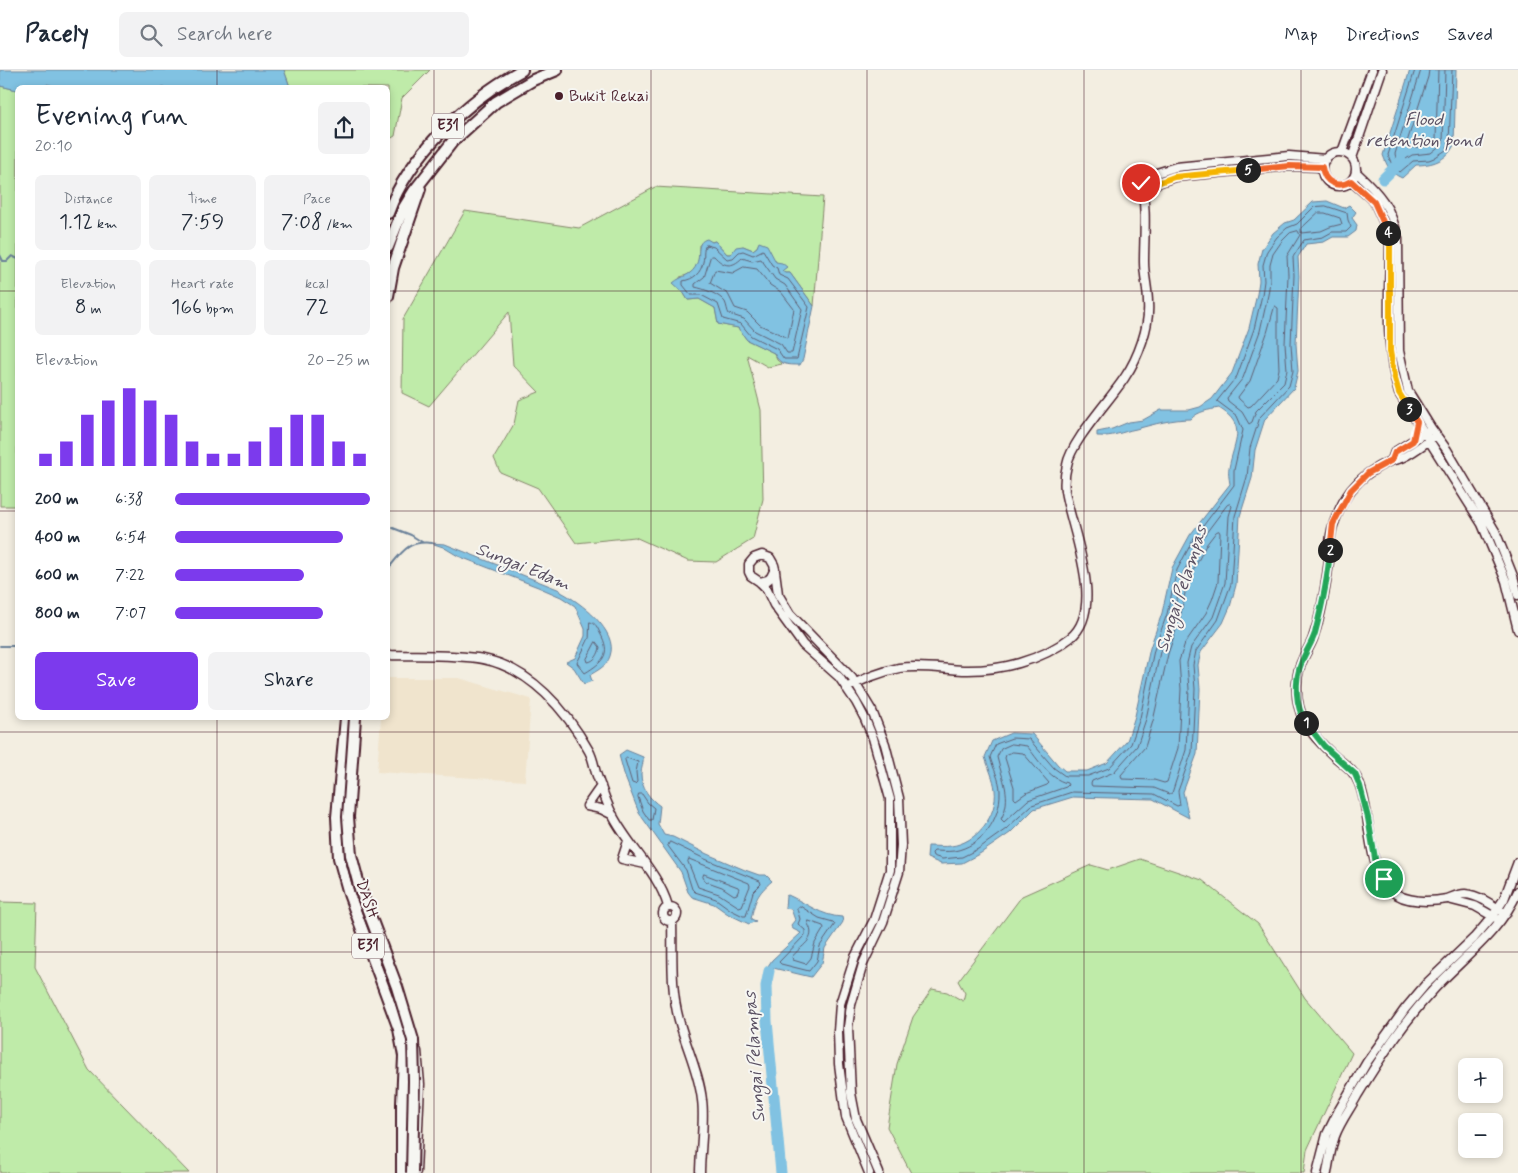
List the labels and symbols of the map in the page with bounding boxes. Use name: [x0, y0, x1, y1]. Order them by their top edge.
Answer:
place label: Bukit Rekai: [569, 86, 649, 107]
marker: Bukit Rekai: [553, 90, 565, 102]
water label: Flood retention pond: [1366, 108, 1485, 153]
road number: E31: [432, 114, 464, 138]
pin: 5: [1236, 158, 1260, 182]
pin: [1120, 162, 1162, 204]
pin: 4: [1376, 220, 1400, 246]
pin: 3: [1396, 396, 1422, 422]
water label: Sungai Pelampas: [1150, 521, 1216, 656]
water label: Sungai Edam: [471, 537, 574, 599]
pin: 2: [1318, 538, 1342, 562]
pin: 1: [1294, 710, 1318, 736]
pin: [1363, 858, 1405, 900]
street label: DASH: [351, 877, 384, 922]
road number: E31: [352, 934, 384, 958]
water label: Sungai Pelampas: [738, 989, 774, 1123]

